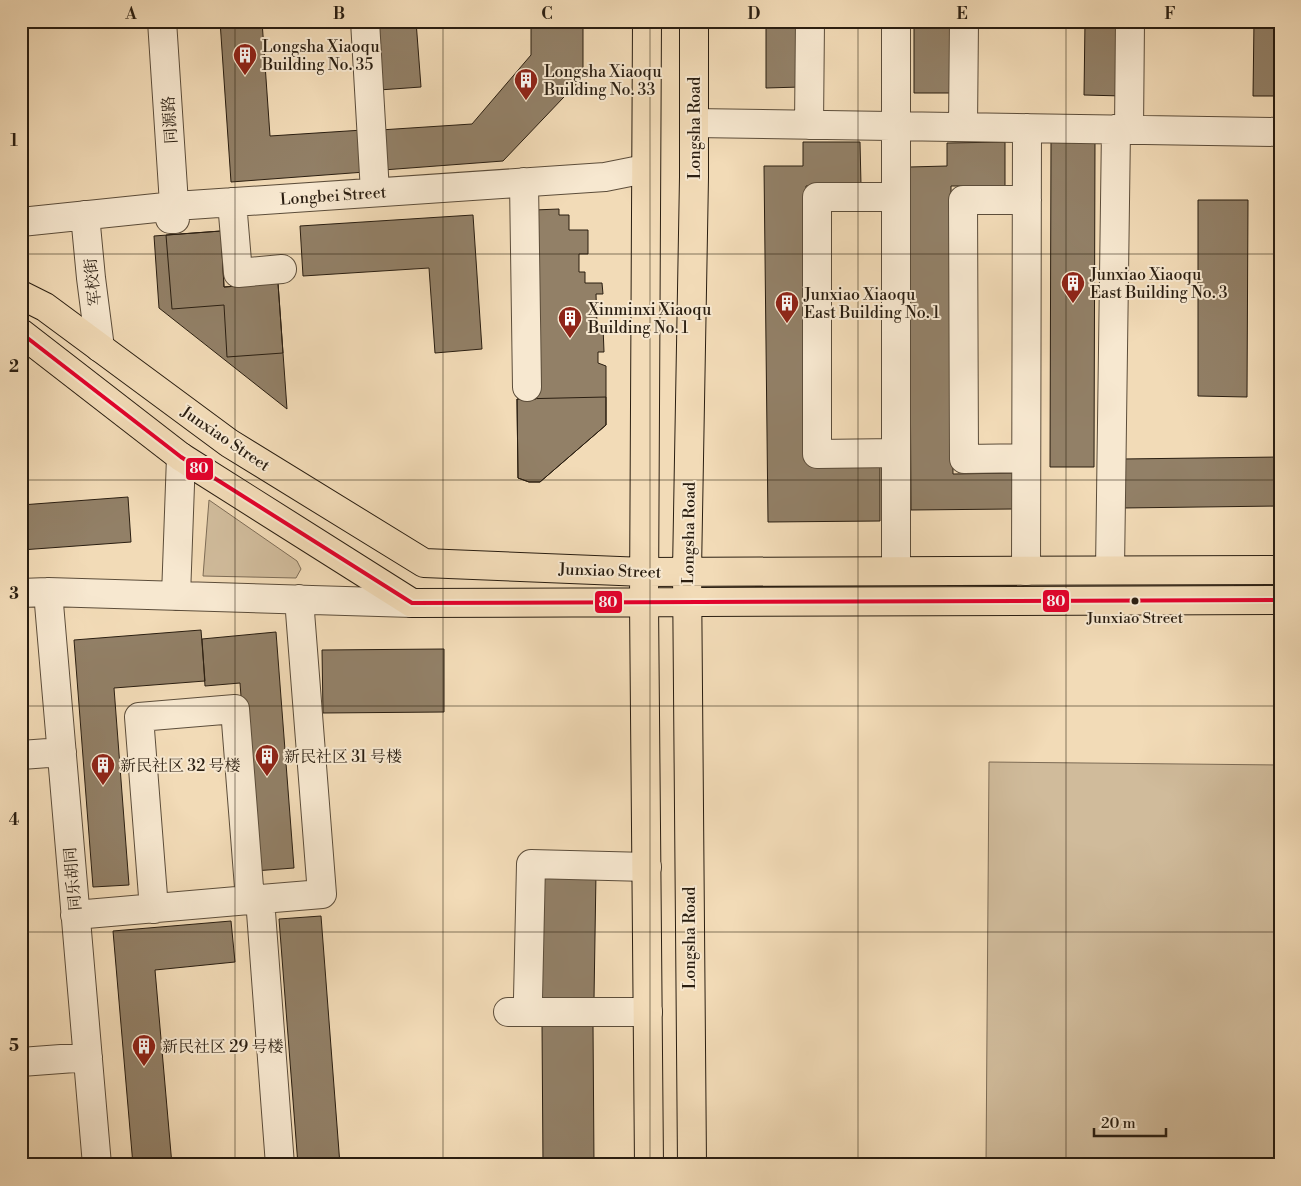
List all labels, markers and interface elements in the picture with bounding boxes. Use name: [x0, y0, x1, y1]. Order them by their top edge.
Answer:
text: A: [124, 4, 137, 24]
text: B: [333, 4, 345, 24]
text: C: [541, 4, 553, 24]
text: D: [748, 4, 761, 24]
text: E: [956, 4, 968, 24]
text: F: [1164, 4, 1176, 24]
place label: Longsha Xiaoqu Building No. 35: [261, 37, 380, 75]
building icon: Longsha Xiaoqu Building No. 35: [232, 42, 258, 76]
place label: Longsha Xiaoqu Building No. 33: [543, 62, 662, 100]
building icon: Longsha Xiaoqu Building No. 33: [513, 67, 539, 101]
street label: Longsha Road: [685, 77, 705, 179]
street label: 同源路: [158, 95, 182, 145]
text: 1: [10, 131, 18, 151]
street label: Longbei Street: [279, 182, 387, 210]
street label: 军校街: [81, 257, 105, 307]
place label: Junxiao Xiaoqu East Building No. 3: [1089, 265, 1228, 303]
building icon: Junxiao Xiaoqu East Building No. 3: [1060, 270, 1086, 304]
place label: Junxiao Xiaoqu East Building No. 1: [803, 285, 940, 323]
building icon: Junxiao Xiaoqu East Building No. 1: [774, 290, 800, 324]
place label: Xinminxi Xiaoqu Building No. 1: [587, 300, 711, 338]
building icon: Xinminxi Xiaoqu Building No. 1: [557, 305, 583, 339]
text: 2: [9, 357, 19, 377]
street label: Junxiao Street: [176, 401, 274, 476]
line badge: 80: [185, 457, 214, 481]
text: 80: [189, 460, 209, 478]
street label: Longsha Road: [678, 482, 700, 584]
street label: Junxiao Street: [557, 559, 662, 583]
text: 3: [9, 584, 19, 604]
line badge: 80: [1042, 589, 1070, 613]
line badge: 80: [594, 590, 623, 614]
text: 80: [1046, 593, 1066, 611]
text: 80: [598, 594, 618, 612]
marker: Junxiao Street: [1130, 596, 1140, 606]
place label: Junxiao Street: [1086, 609, 1184, 628]
building icon: 新民社区 31 号楼: [254, 743, 280, 777]
place label: 新民社区 31 号楼: [284, 747, 402, 767]
building icon: 新民社区 32 号楼: [90, 752, 116, 786]
place label: 新民社区 32 号楼: [120, 756, 241, 776]
text: 4: [9, 810, 20, 830]
street label: 同乐胡同: [60, 846, 86, 912]
street label: Longsha Road: [680, 887, 700, 989]
building icon: 新民社区 29 号楼: [131, 1033, 157, 1067]
text: 5: [9, 1036, 19, 1056]
place label: 新民社区 29 号楼: [162, 1037, 283, 1057]
scale bar: [1094, 1106, 1166, 1138]
text: 20 m: [1101, 1114, 1136, 1133]

